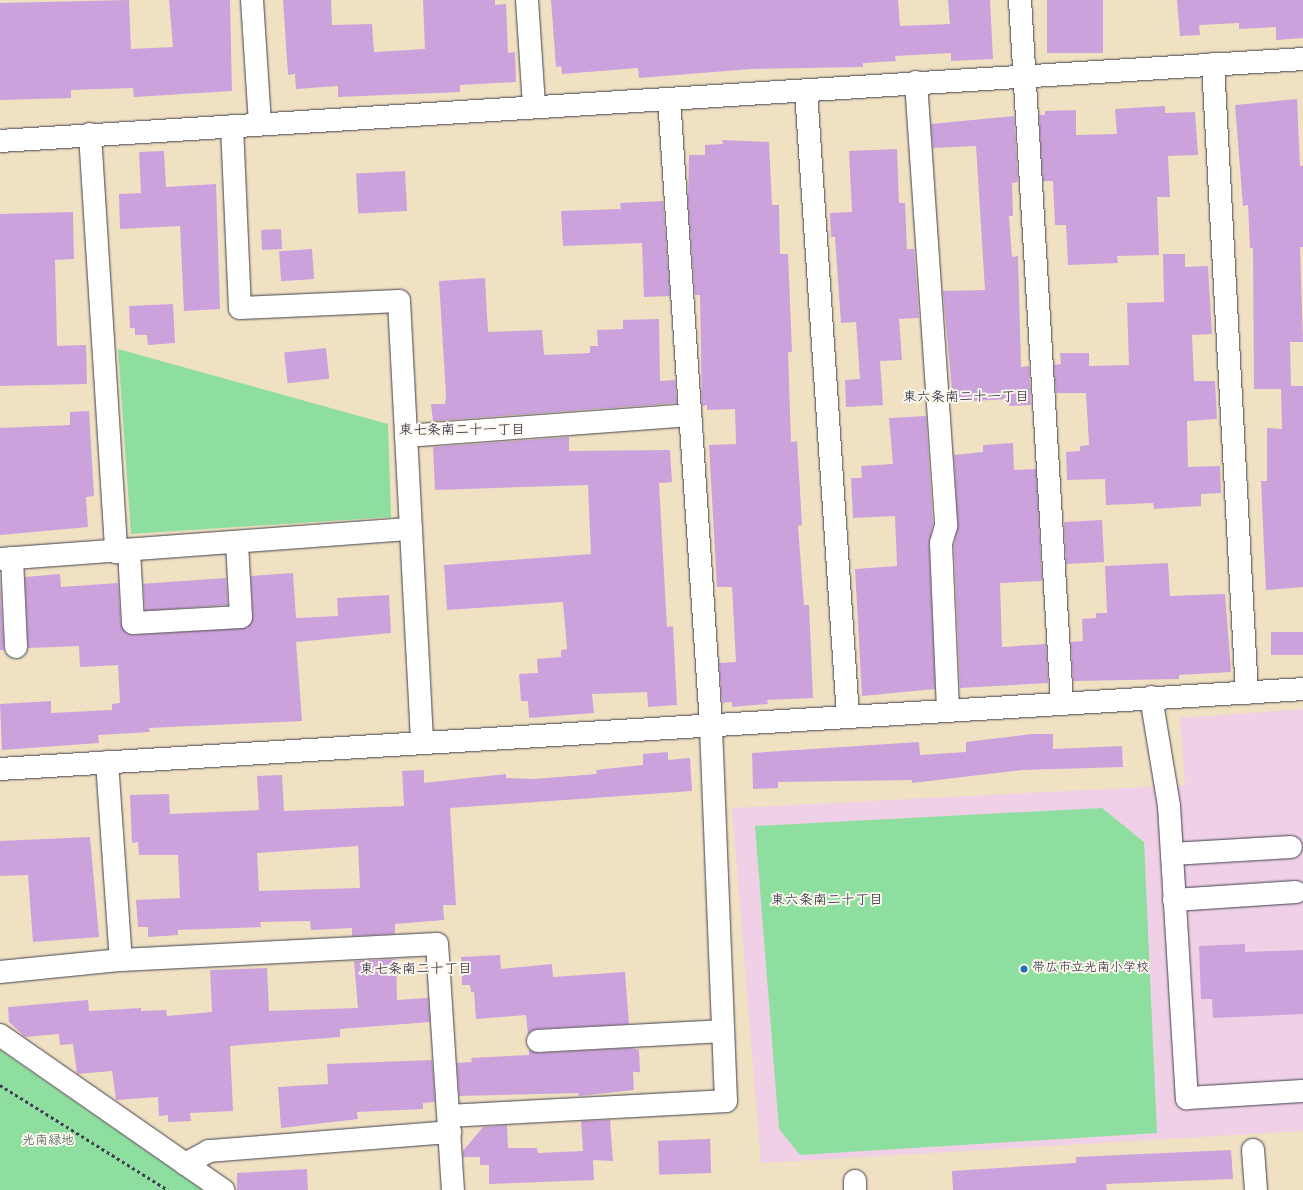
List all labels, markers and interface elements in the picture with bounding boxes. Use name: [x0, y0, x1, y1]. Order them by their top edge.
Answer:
district label: 東六条南二十一丁目: [903, 391, 1029, 407]
district label: 東七条南二十一丁目: [399, 424, 525, 440]
district label: 東六条南二十丁目: [771, 894, 883, 910]
place label: 帯広市立光南小学校: [1032, 961, 1149, 977]
district label: 東七条南二十丁目: [360, 963, 472, 979]
marker: 帯広市立光南小学校: [1019, 964, 1029, 974]
park label: 光南緑地: [22, 1134, 74, 1150]

